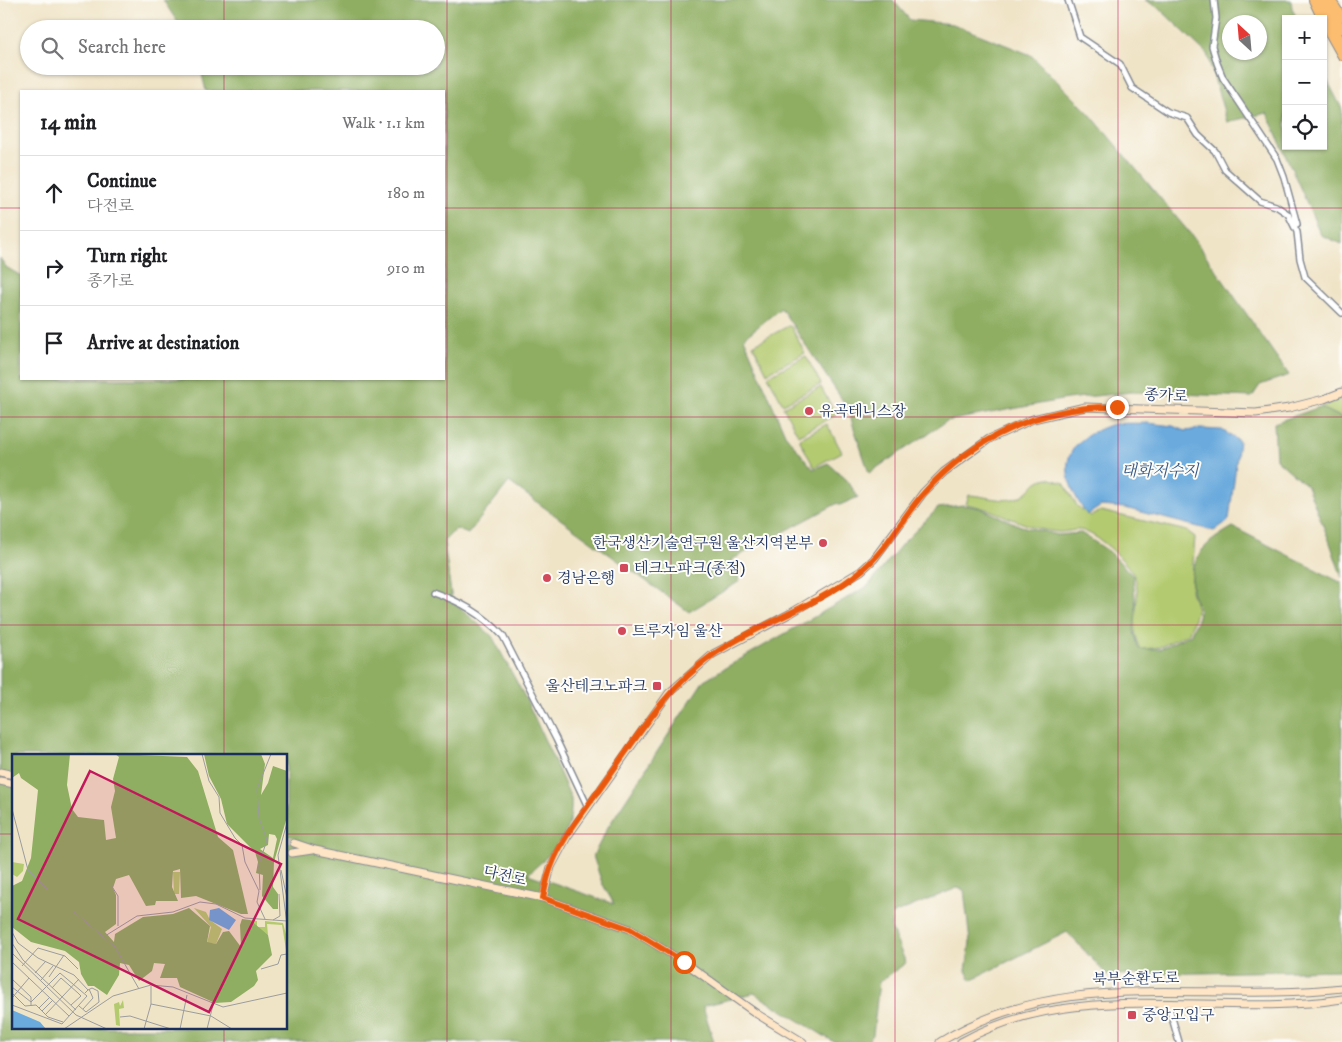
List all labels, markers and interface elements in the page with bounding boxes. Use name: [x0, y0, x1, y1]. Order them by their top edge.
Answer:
north arrow: [1222, 15, 1267, 60]
map controls: [1282, 15, 1327, 150]
button: +: [1282, 15, 1327, 60]
search box: [20, 20, 445, 75]
icon: search: [38, 34, 66, 62]
text: Search here: [78, 36, 166, 59]
button: −: [1282, 60, 1327, 105]
button: locate: [1282, 105, 1327, 150]
text: 14 min: [40, 110, 96, 136]
text: Walk · 1.1 km: [342, 113, 425, 133]
text: Continue: [87, 170, 157, 193]
icon: ahead: [40, 179, 68, 207]
text: 180 m: [387, 183, 425, 203]
text: 다전로: [87, 196, 133, 216]
text: Turn right: [87, 245, 167, 268]
icon: right: [40, 254, 68, 282]
text: 910 m: [387, 258, 425, 278]
text: 종가로: [87, 271, 133, 291]
icon: arrive: [40, 329, 68, 357]
text: Arrive at destination: [87, 332, 239, 355]
street label: 종가로: [1144, 385, 1189, 407]
route end: [1106, 396, 1129, 419]
place label: 유곡테니스장: [819, 402, 906, 421]
marker: 유곡테니스장: [803, 405, 815, 417]
water label: 태화저수지: [1121, 461, 1200, 481]
place label: 한국생산기술연구원 울산지역본부: [592, 534, 813, 553]
marker: 한국생산기술연구원 울산지역본부: [817, 537, 829, 549]
place label: 테크노파크(종점): [634, 559, 745, 578]
marker: 테크노파크(종점): [618, 562, 630, 574]
place label: 경남은행: [557, 569, 615, 588]
marker: 경남은행: [541, 572, 553, 584]
place label: 트루자임 울산: [632, 622, 723, 641]
marker: 트루자임 울산: [616, 625, 628, 637]
place label: 울산테크노파크: [546, 677, 648, 696]
marker: 울산테크노파크: [651, 680, 663, 692]
inset map: [12, 754, 288, 1030]
street label: 다전로: [482, 862, 529, 890]
route start: [673, 951, 696, 974]
street label: 북부순환도로: [1092, 969, 1180, 989]
place label: 중앙고입구: [1142, 1006, 1215, 1025]
marker: 중앙고입구: [1126, 1009, 1138, 1021]

